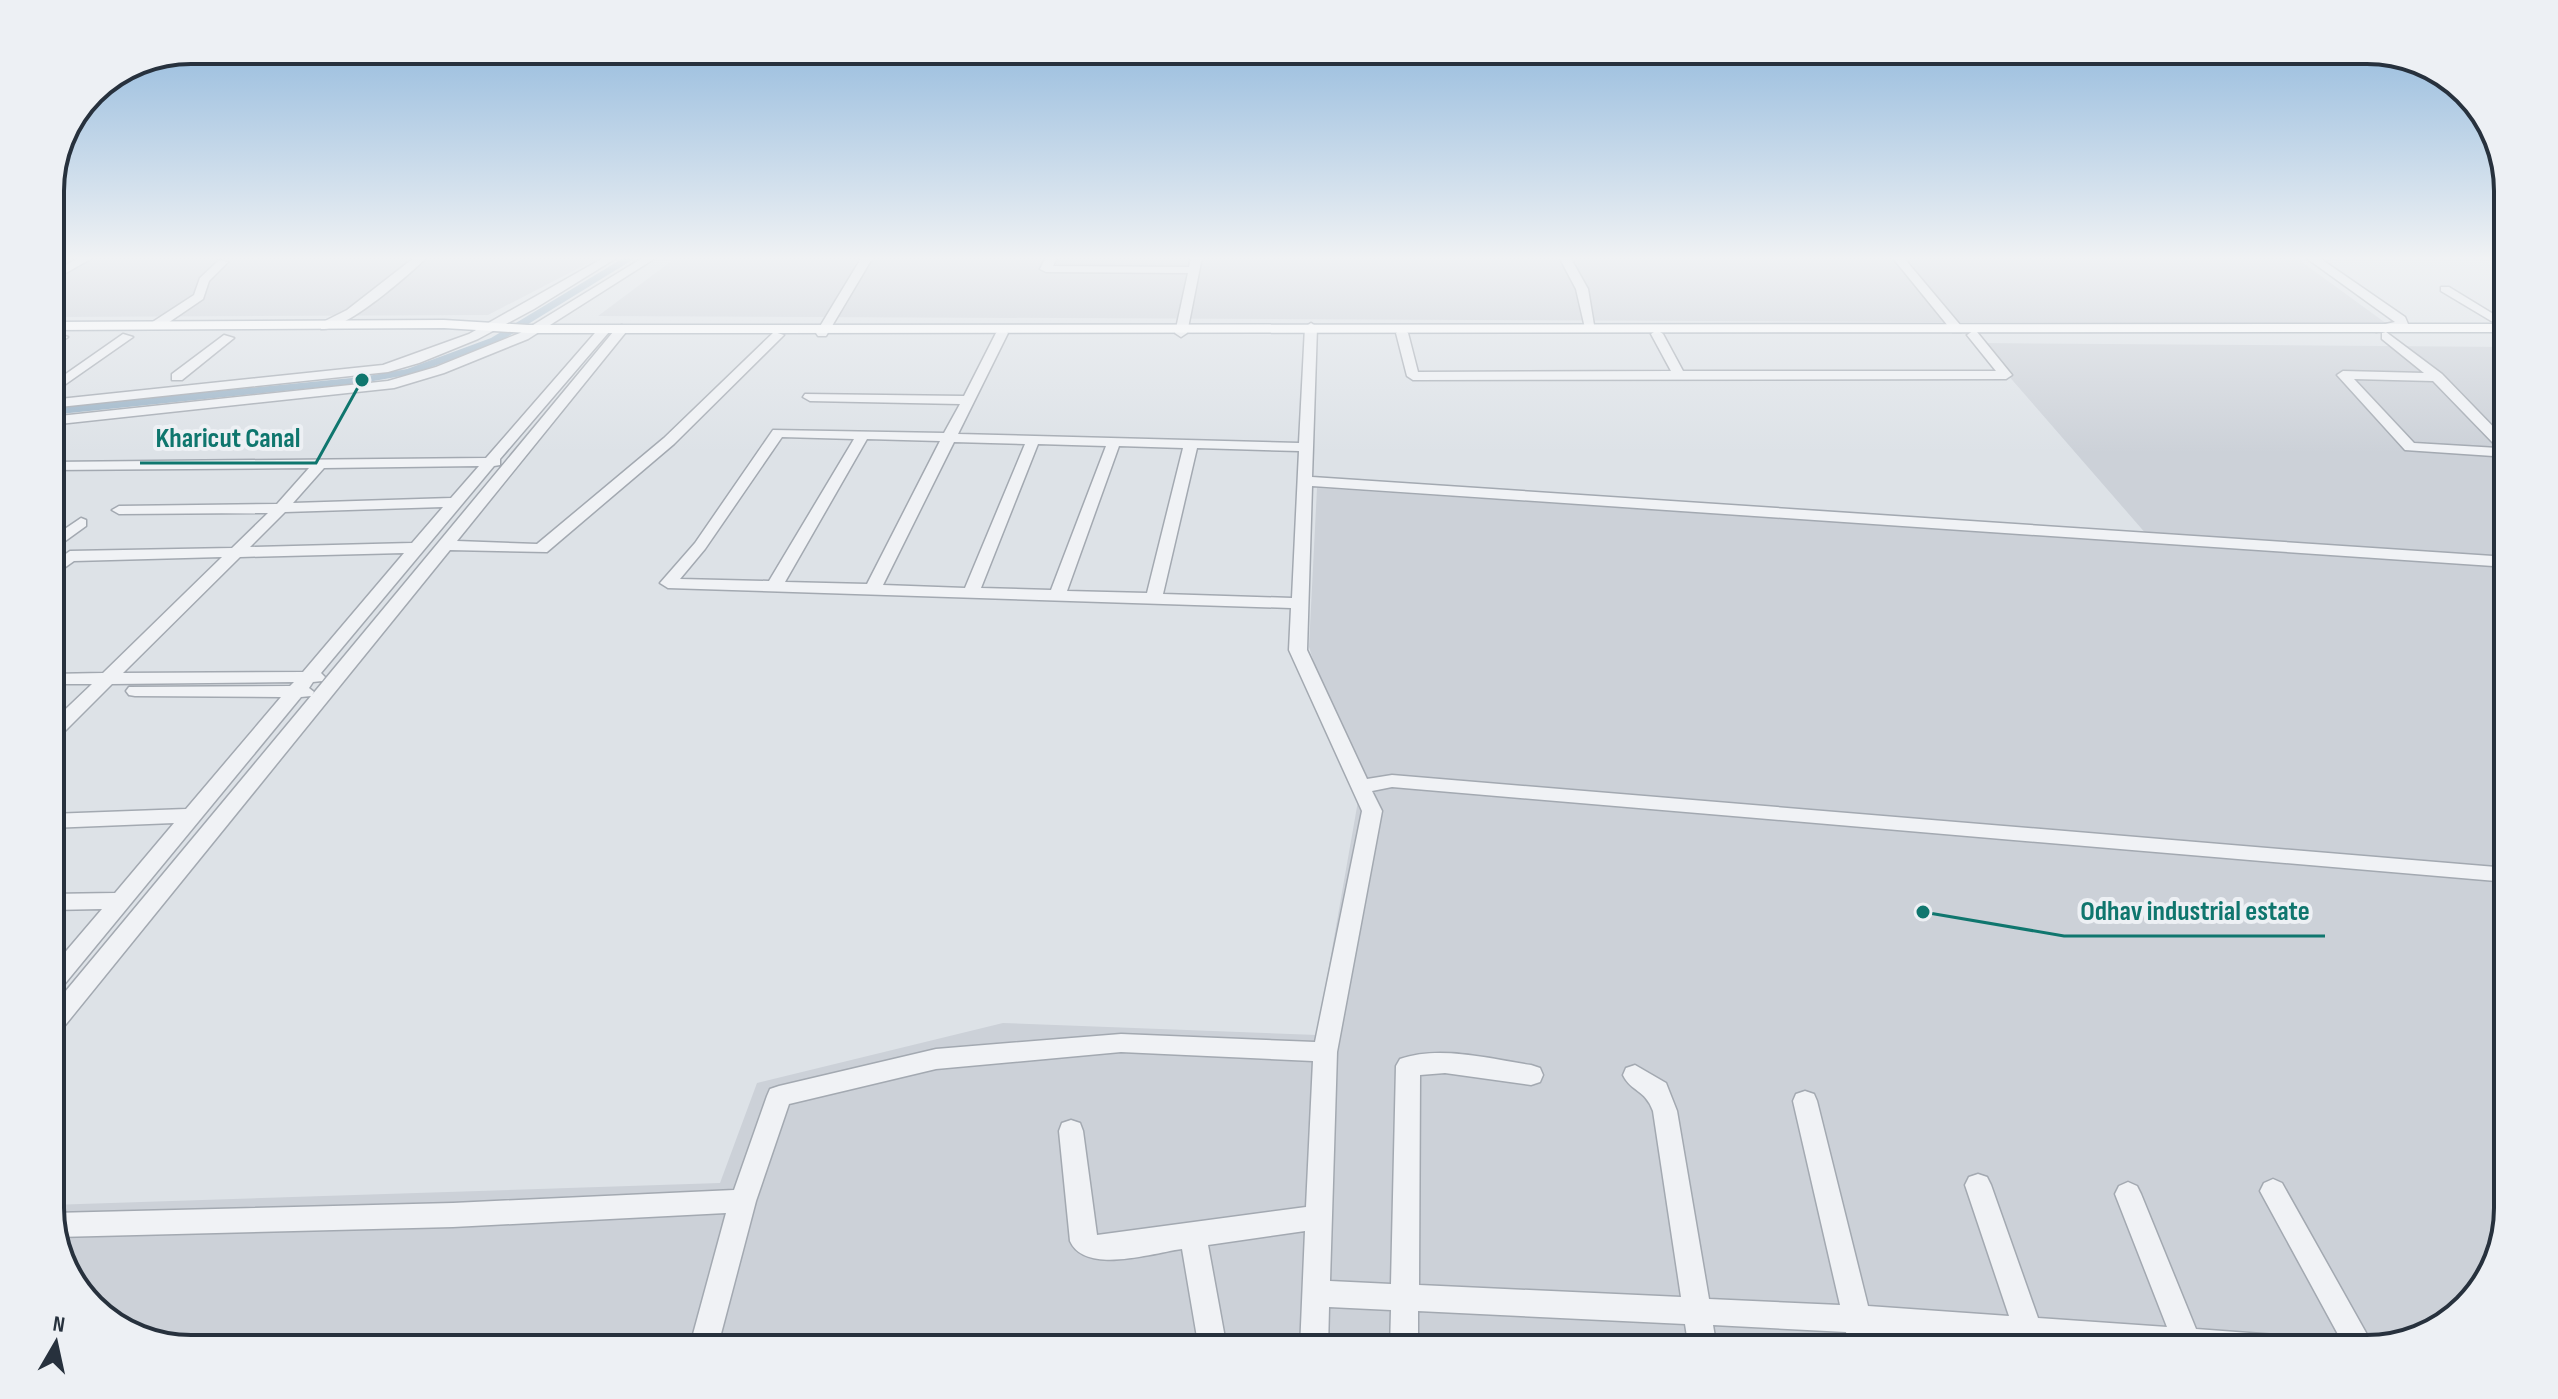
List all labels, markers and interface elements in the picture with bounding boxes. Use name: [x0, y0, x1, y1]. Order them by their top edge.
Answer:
callout: Kharicut Canal: [140, 411, 316, 463]
text: Kharicut Canal: [156, 422, 300, 455]
callout: Odhav industrial estate: [2064, 884, 2325, 936]
text: Odhav industrial estate: [2080, 895, 2310, 928]
north arrow: [16, 1303, 96, 1383]
text: N: [51, 1310, 67, 1339]

